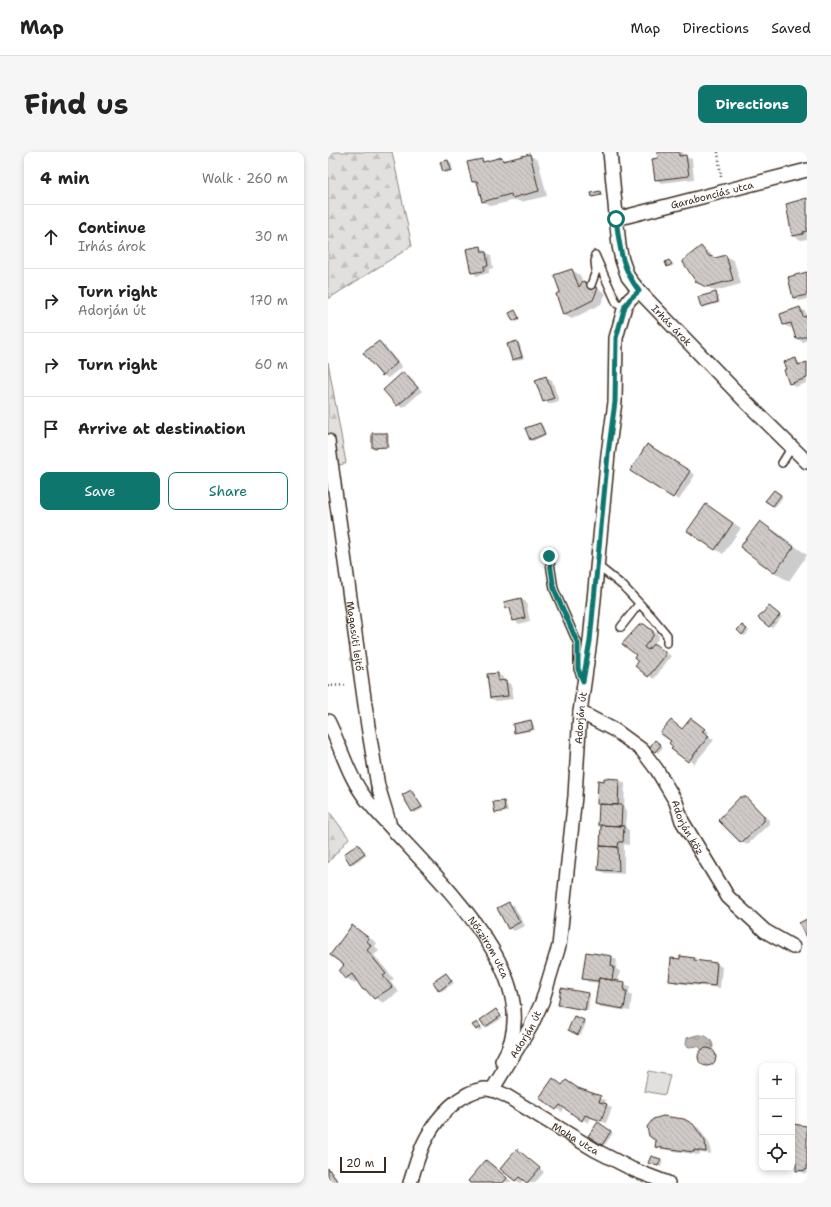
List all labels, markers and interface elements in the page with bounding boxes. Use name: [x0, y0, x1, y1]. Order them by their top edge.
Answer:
text: Map: [20, 15, 64, 40]
text: Map: [631, 19, 661, 37]
text: Directions: [683, 19, 749, 37]
text: Saved: [771, 19, 811, 37]
text: Find us: [24, 85, 129, 123]
button: Directions: [698, 85, 807, 123]
text: 4 min: [40, 167, 90, 189]
text: Walk · 260 m: [202, 170, 288, 187]
street label: Garabonciás utca: [669, 178, 756, 212]
route start: [607, 210, 625, 228]
text: Continue: [78, 218, 146, 238]
icon: ahead: [40, 226, 62, 248]
text: 30 m: [254, 228, 288, 245]
text: Irhás árok: [78, 238, 146, 255]
text: Turn right: [78, 282, 158, 302]
icon: right: [40, 290, 62, 312]
text: 170 m: [250, 292, 288, 309]
text: Adorján út: [78, 302, 146, 319]
street label: Irhás árok: [649, 302, 695, 349]
icon: right: [40, 354, 62, 376]
text: Turn right: [78, 355, 158, 375]
text: 60 m: [255, 356, 288, 373]
icon: arrive: [40, 418, 62, 440]
text: Arrive at destination: [78, 419, 246, 439]
button: Save: [40, 472, 160, 510]
button: Share: [168, 472, 288, 510]
route end: [540, 547, 558, 565]
street label: Magasúti lejtő: [344, 600, 366, 672]
street label: Adorján út: [572, 691, 590, 744]
street label: Adorján köz: [669, 798, 707, 857]
street label: Nőszirom utca: [465, 914, 512, 981]
street label: Adorján út: [507, 1009, 544, 1061]
map controls: [759, 1063, 795, 1171]
button: +: [759, 1063, 795, 1099]
button: −: [759, 1099, 795, 1135]
street label: Moha utca: [550, 1119, 601, 1158]
button: locate: [759, 1135, 795, 1171]
scale bar: [340, 1155, 386, 1174]
text: 20 m: [346, 1156, 374, 1171]

